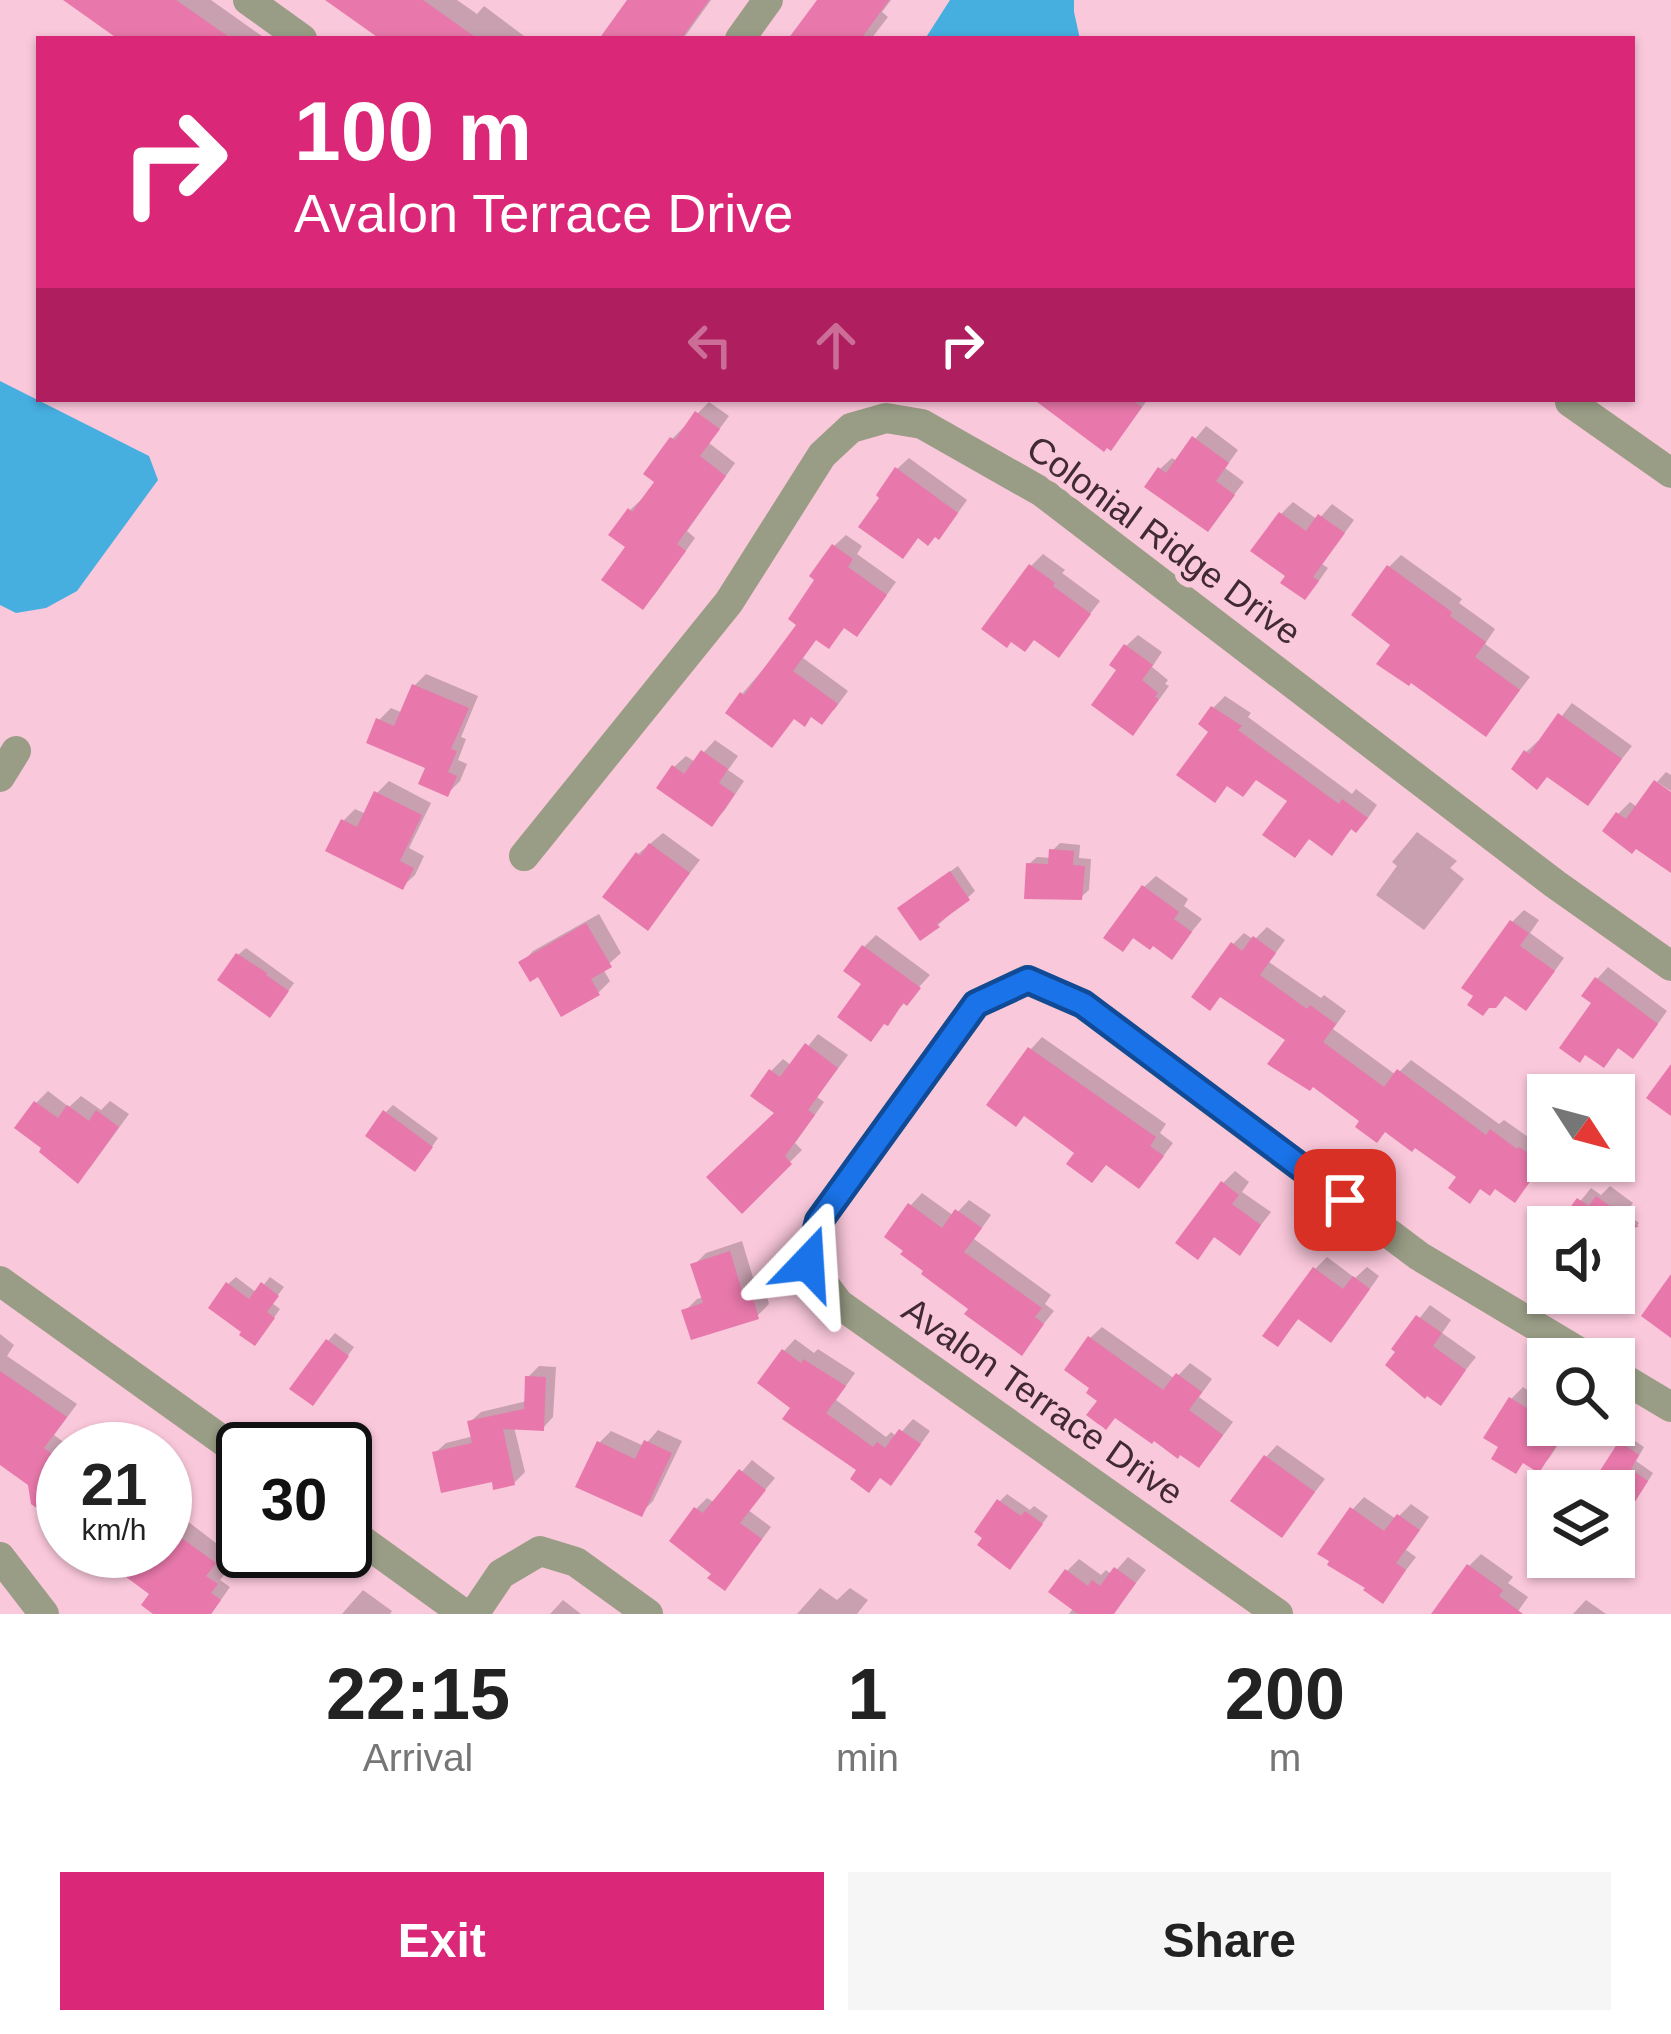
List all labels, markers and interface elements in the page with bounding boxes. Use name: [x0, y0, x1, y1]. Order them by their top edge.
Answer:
icon: right: [96, 84, 252, 240]
text: 100 m: [294, 84, 532, 178]
text: Avalon Terrace Drive: [294, 183, 793, 243]
icon: left: [677, 312, 743, 378]
icon: ahead: [803, 312, 869, 378]
icon: right: [929, 312, 995, 378]
street label: Colonial Ridge Drive: [1019, 427, 1309, 653]
north arrow: [1527, 1074, 1635, 1182]
map controls: [1527, 1074, 1635, 1578]
pin: [1294, 1149, 1396, 1251]
icon: arrive: [1312, 1167, 1378, 1233]
position arrow: [745, 1200, 871, 1326]
button: sound: [1527, 1206, 1635, 1314]
street label: Avalon Terrace Drive: [895, 1289, 1191, 1513]
button: search: [1527, 1338, 1635, 1446]
speed limit sign: 30: [216, 1422, 372, 1578]
text: 21: [81, 1451, 147, 1518]
button: layers: [1527, 1470, 1635, 1578]
text: km/h: [81, 1513, 147, 1546]
text: 22:15: [326, 1654, 510, 1734]
text: 1: [847, 1654, 888, 1734]
text: 200: [1225, 1654, 1345, 1734]
text: Arrival: [363, 1736, 473, 1779]
text: min: [836, 1736, 899, 1779]
text: m: [1269, 1736, 1301, 1779]
button: Exit: [60, 1872, 824, 2010]
button: Share: [848, 1872, 1611, 2010]

